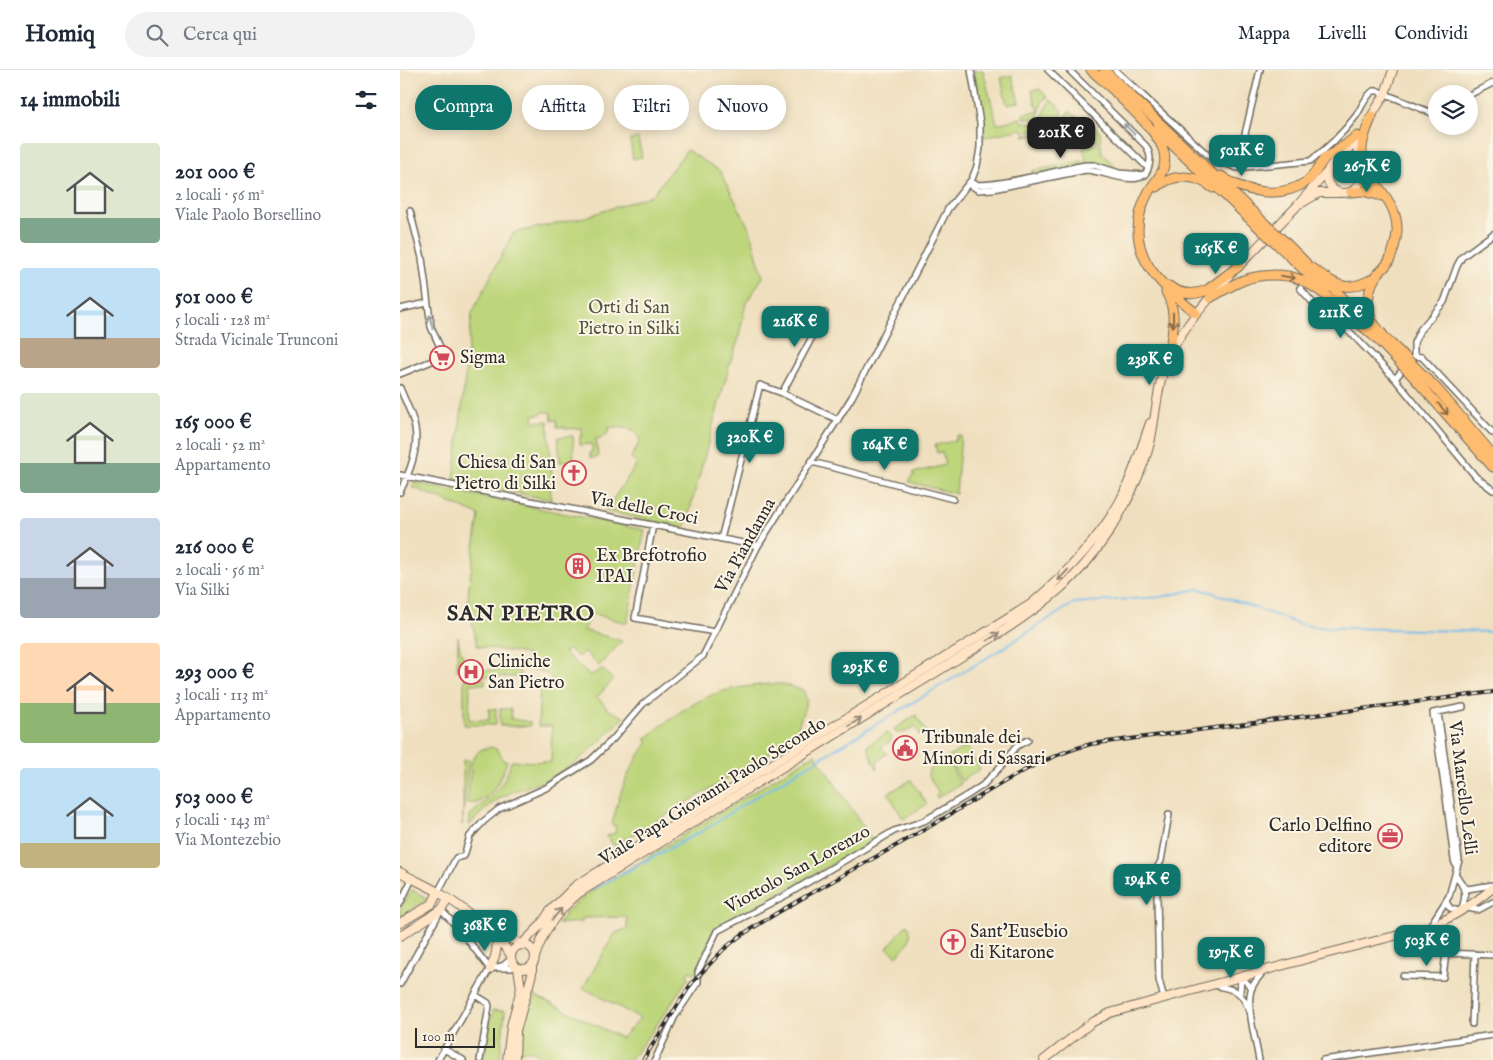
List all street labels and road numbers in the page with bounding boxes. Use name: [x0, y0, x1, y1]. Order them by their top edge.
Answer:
street label: Via delle Croci: [587, 487, 700, 531]
street label: Via Piandanna: [710, 494, 782, 598]
street label: Viale Papa Giovanni Paolo Secondo: [595, 712, 831, 872]
street label: Via Marcello Lelli: [1442, 719, 1482, 857]
street label: Viottolo San Lorenzo: [721, 820, 875, 920]

